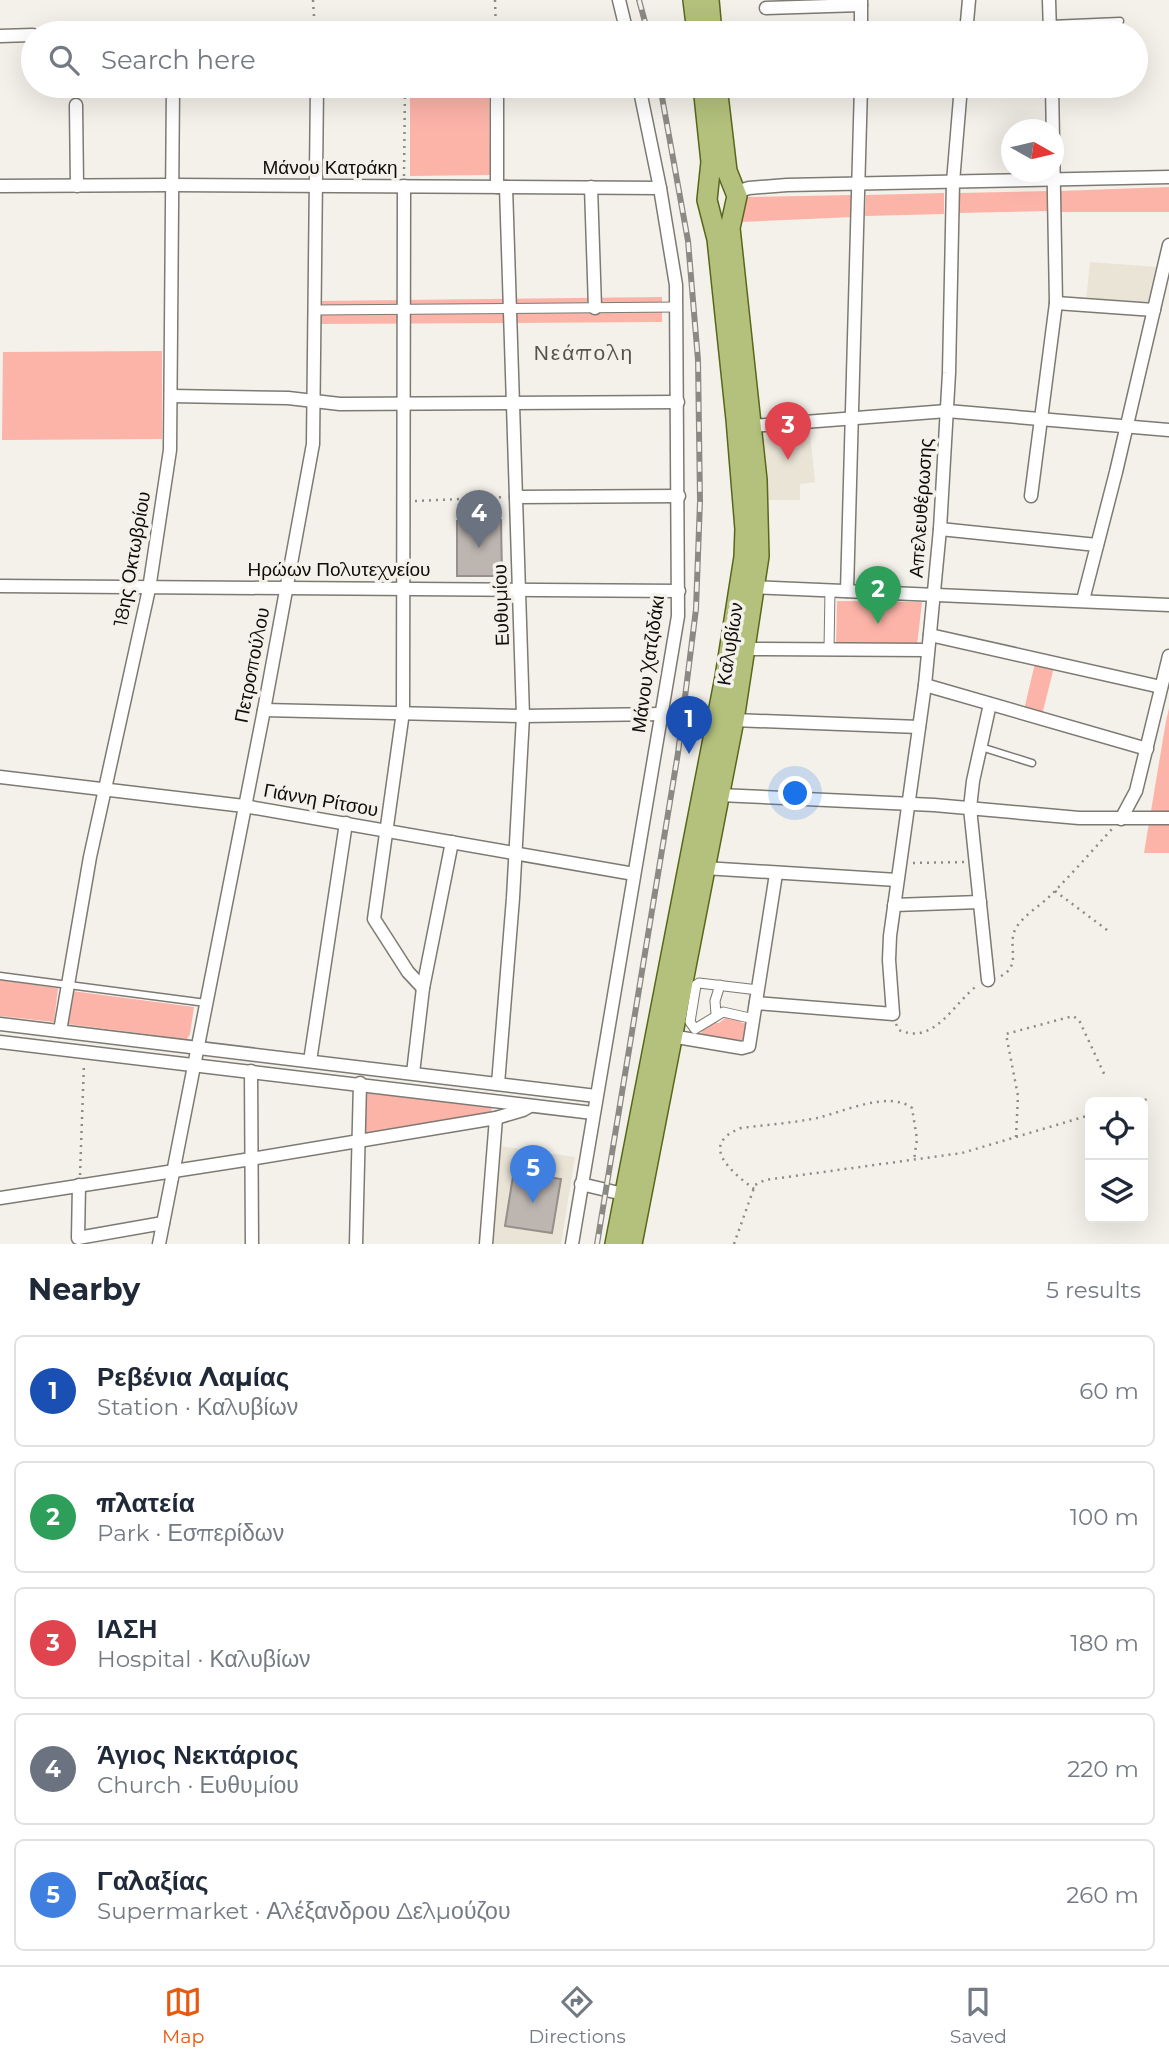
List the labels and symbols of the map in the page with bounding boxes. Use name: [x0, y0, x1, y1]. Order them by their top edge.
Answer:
north arrow: [1001, 119, 1064, 182]
street label: Μάνου Κατράκη: [262, 156, 398, 179]
district label: Νεάπολη: [534, 340, 634, 365]
pin: 3: [765, 402, 811, 460]
street label: Απελευθέρωσης: [905, 437, 937, 579]
street label: 18ης Οκτωβρίου: [109, 490, 155, 628]
pin: 4: [456, 490, 502, 548]
street label: Ηρώων Πολυτεχνείου: [248, 558, 430, 581]
street label: Ευθυμίου: [488, 564, 514, 646]
pin: 2: [855, 566, 901, 624]
street label: Μάνου Χατζιδάκι: [627, 594, 669, 734]
street label: Καλυβίων: [712, 601, 748, 687]
street label: Πετροπούλου: [230, 605, 274, 725]
pin: 1: [666, 696, 712, 754]
your location: [778, 776, 812, 810]
street label: Γιάννη Ρίτσου: [262, 779, 380, 821]
pin: 5: [510, 1145, 556, 1203]

